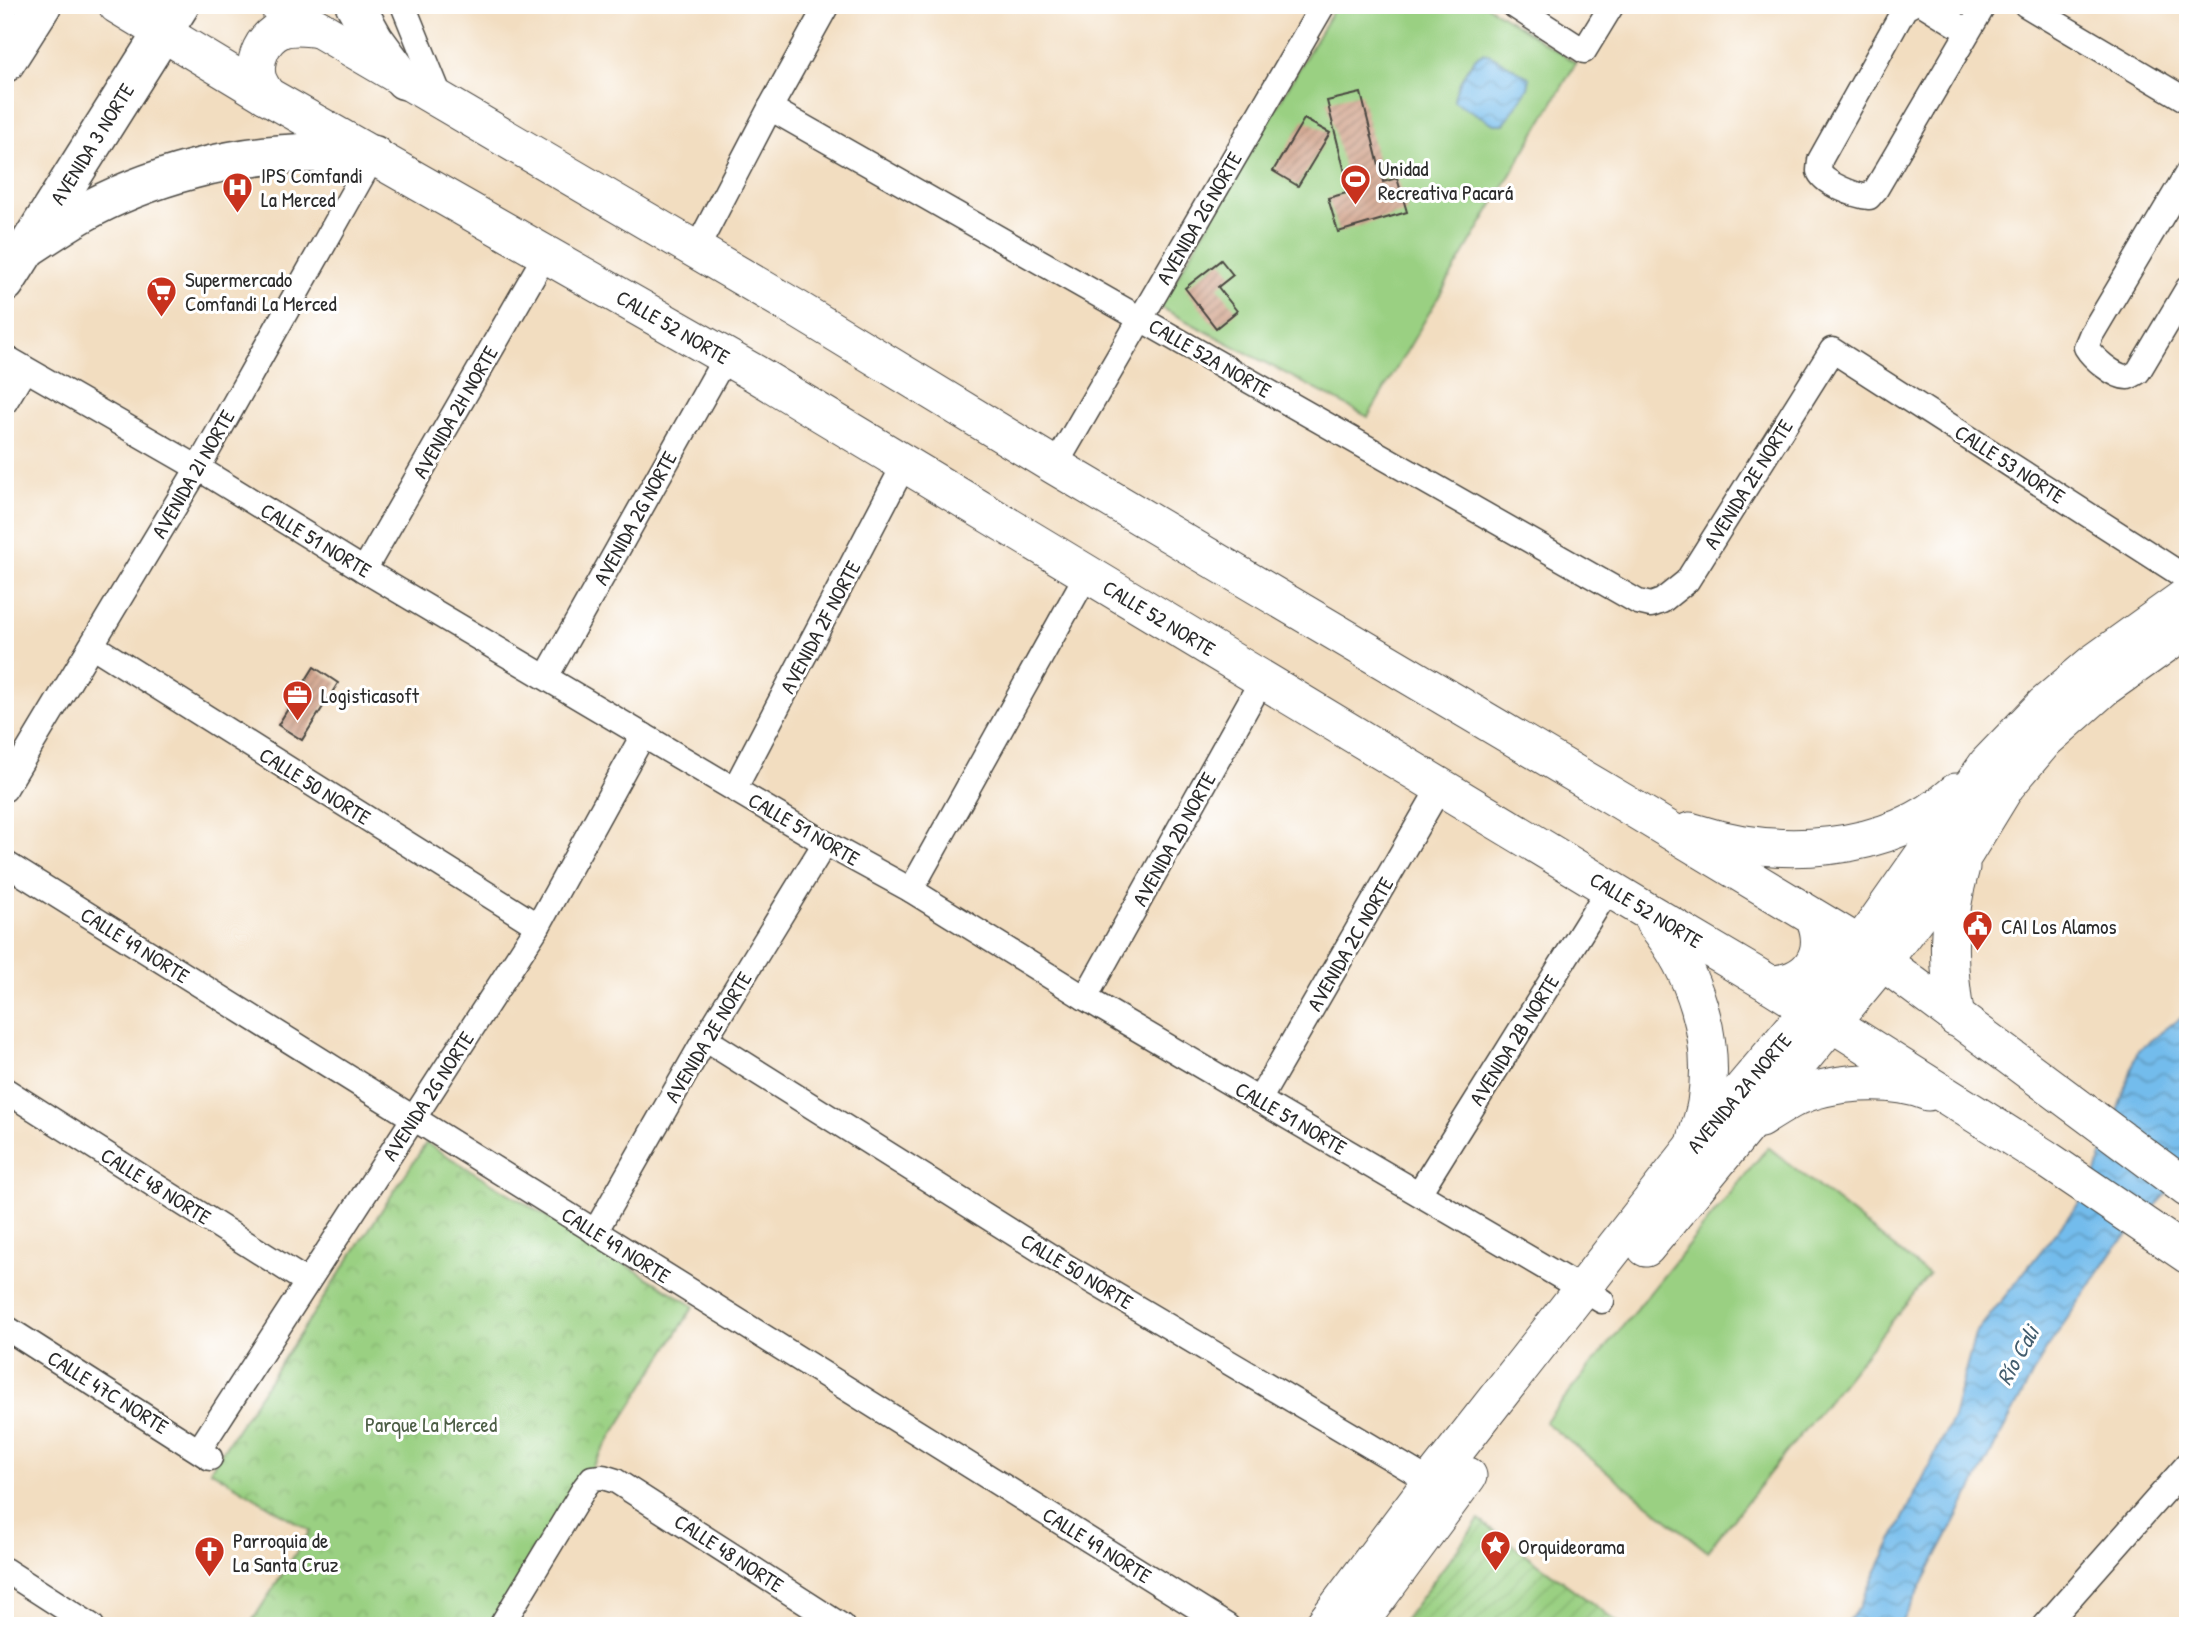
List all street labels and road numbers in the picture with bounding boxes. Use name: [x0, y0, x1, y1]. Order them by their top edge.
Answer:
street label: AVENIDA 3 NORTE: [43, 78, 141, 210]
street label: AVENIDA 2G NORTE: [1149, 146, 1249, 290]
street label: CALLE 52 NORTE: [611, 283, 735, 371]
street label: CALLE 52A NORTE: [1144, 311, 1276, 405]
street label: AVENIDA 2H NORTE: [405, 340, 505, 484]
street label: AVENIDA 2I NORTE: [145, 405, 241, 543]
street label: AVENIDA 2E NORTE: [1697, 414, 1799, 554]
street label: CALLE 53 NORTE: [1949, 417, 2071, 511]
street label: AVENIDA 2G NORTE: [586, 446, 684, 590]
street label: CALLE 51 NORTE: [255, 496, 377, 584]
street label: AVENIDA 2F NORTE: [773, 556, 867, 698]
street label: CALLE 52 NORTE: [1097, 573, 1221, 663]
street label: CALLE 50 NORTE: [254, 740, 376, 832]
street label: AVENIDA 2D NORTE: [1125, 767, 1223, 911]
street label: CALLE 51 NORTE: [743, 785, 865, 873]
street label: CALLE 52 NORTE: [1584, 865, 1708, 955]
street label: AVENIDA 2C NORTE: [1300, 872, 1400, 1016]
street label: CALLE 49 NORTE: [75, 900, 195, 990]
street label: AVENIDA 2E NORTE: [657, 966, 759, 1108]
street label: AVENIDA 2B NORTE: [1462, 969, 1566, 1111]
street label: AVENIDA 2G NORTE: [375, 1026, 481, 1166]
street label: AVENIDA 2A NORTE: [1680, 1027, 1798, 1159]
street label: CALLE 51 NORTE: [1230, 1074, 1352, 1162]
street label: CALLE 48 NORTE: [95, 1141, 217, 1231]
street label: CALLE 49 NORTE: [556, 1200, 676, 1290]
street label: CALLE 50 NORTE: [1015, 1226, 1139, 1316]
street label: CALLE 47C NORTE: [42, 1343, 174, 1441]
street label: CALLE 49 NORTE: [1037, 1500, 1157, 1590]
street label: CALLE 48 NORTE: [669, 1507, 789, 1599]

